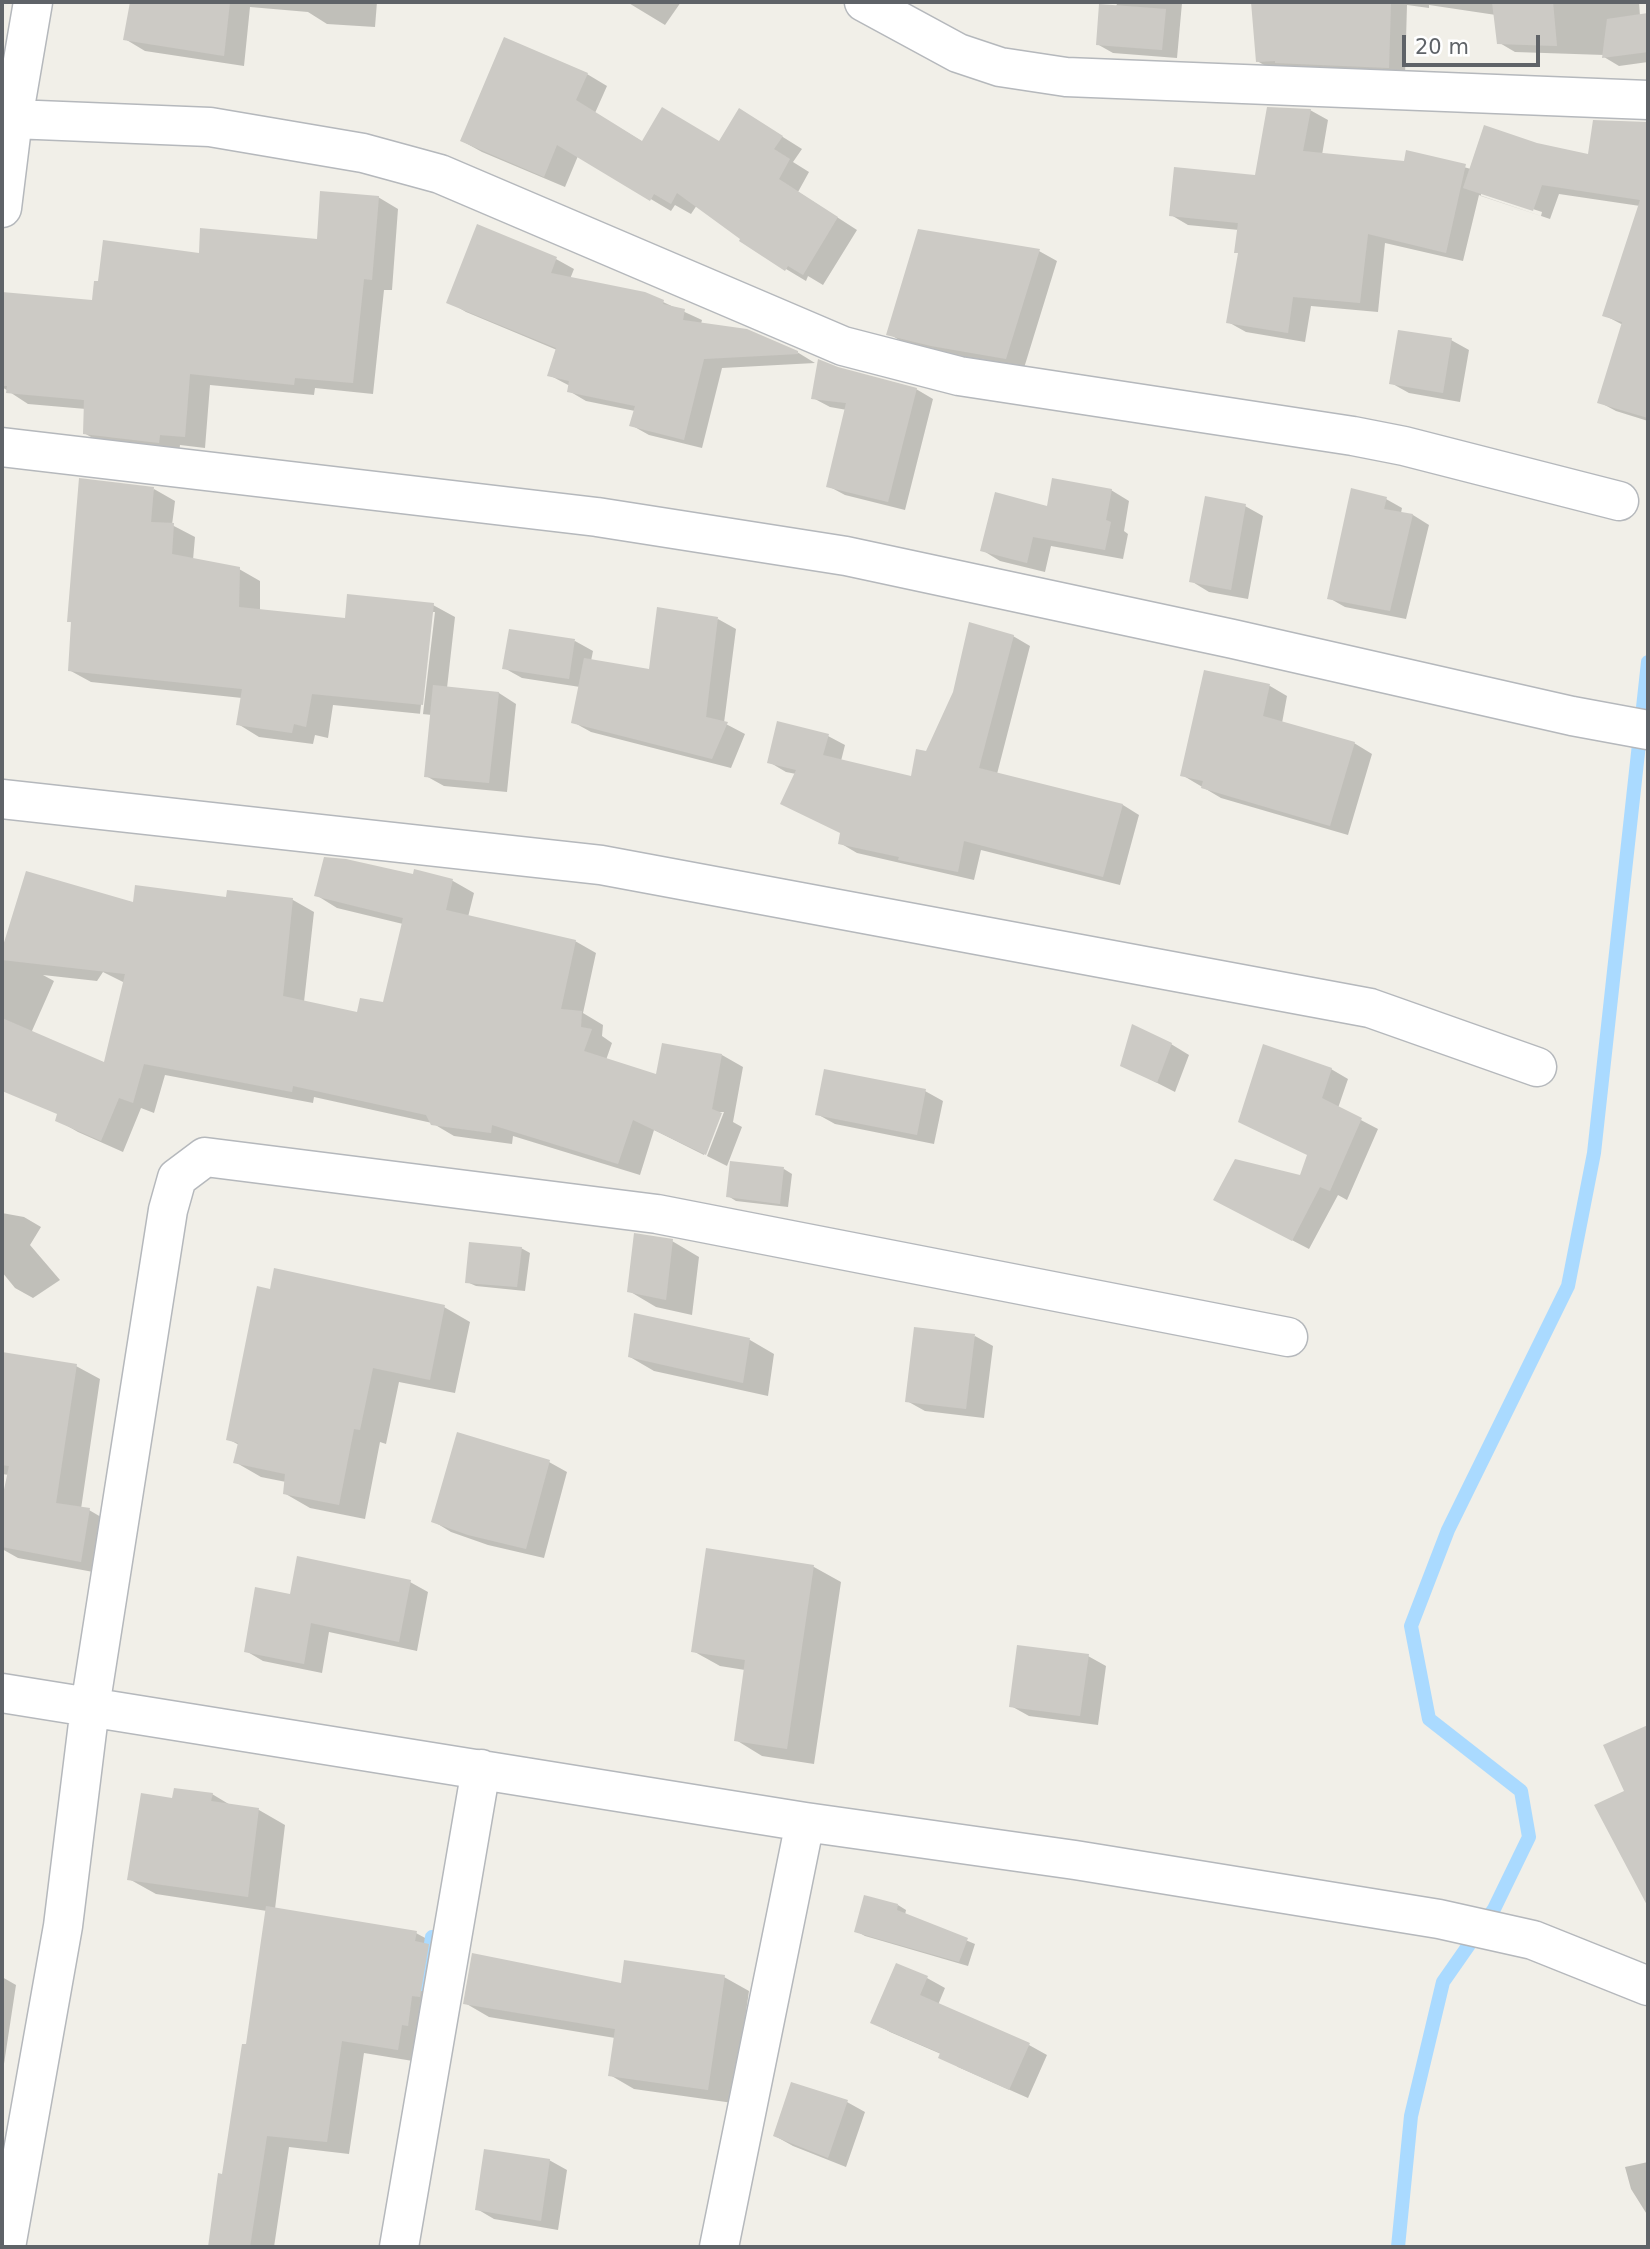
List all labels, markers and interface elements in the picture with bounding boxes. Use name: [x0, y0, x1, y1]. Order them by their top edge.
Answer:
scale bar: [1405, 21, 1543, 65]
text: 20 m: [1415, 35, 1469, 59]

